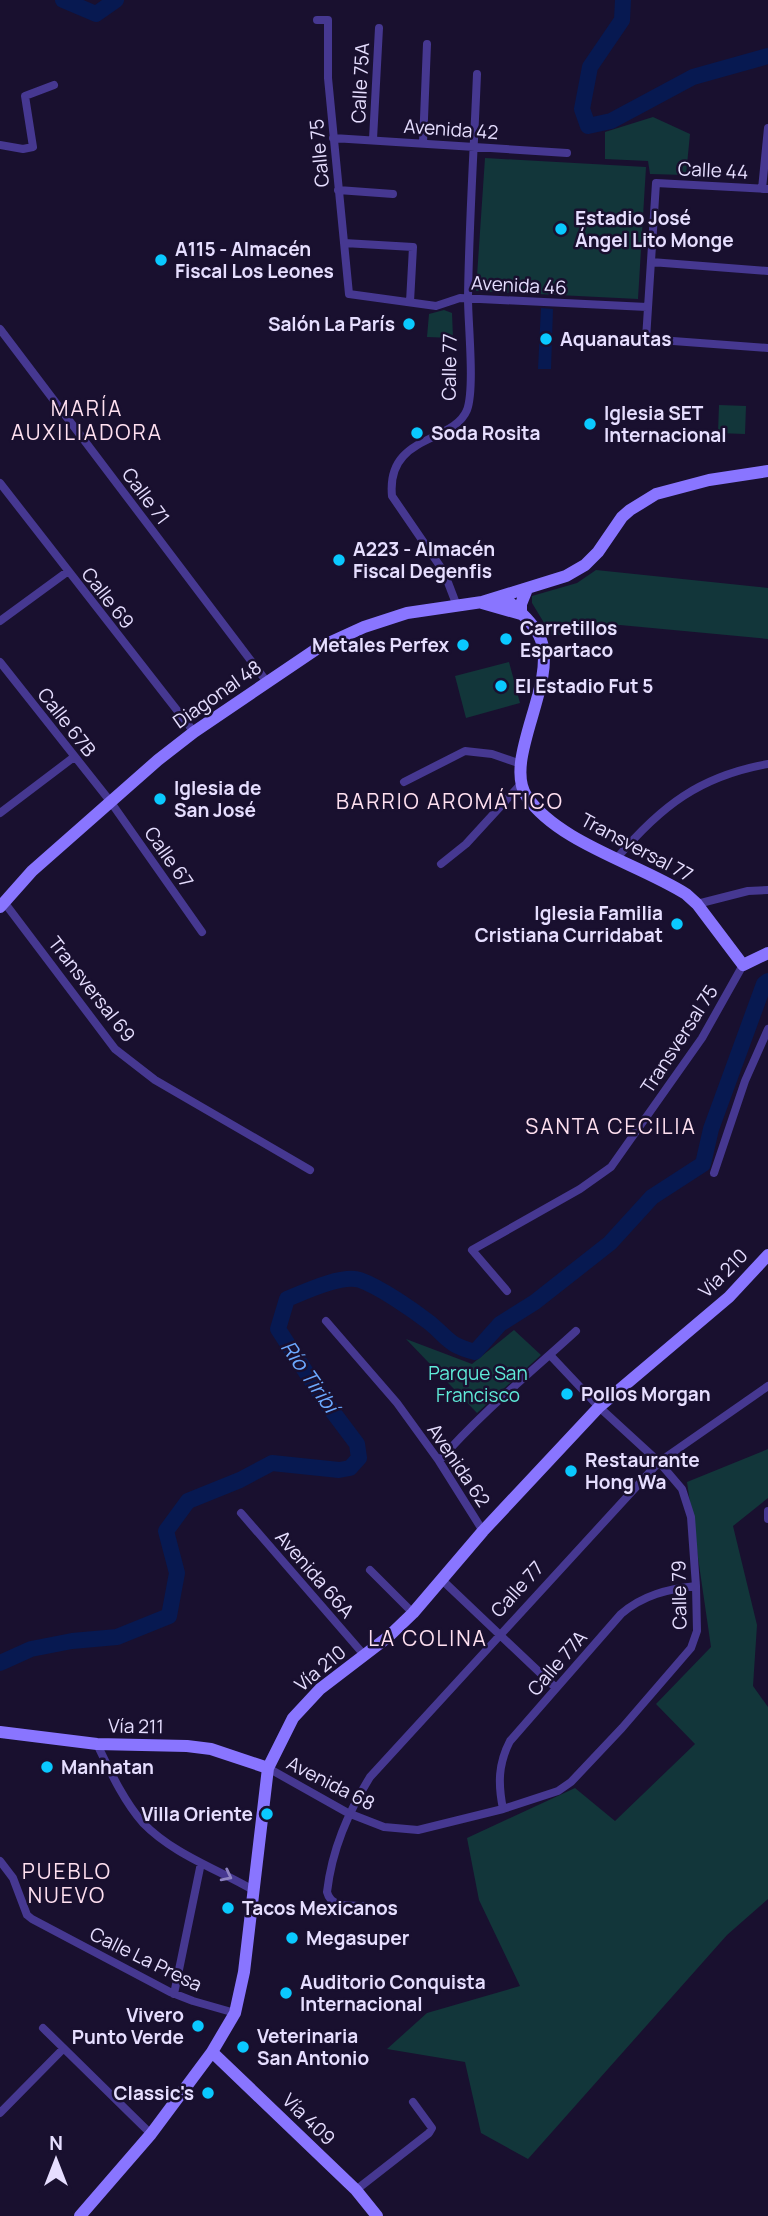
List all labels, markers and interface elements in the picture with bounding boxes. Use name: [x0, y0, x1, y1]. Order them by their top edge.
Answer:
street label: Calle 75A: [345, 42, 375, 124]
street label: Avenida 42: [403, 113, 499, 145]
street label: Calle 75: [303, 118, 335, 188]
street label: Calle 44: [677, 155, 749, 185]
place label: Estadio José Ángel Lito Monge: [575, 205, 734, 253]
marker: Estadio José Ángel Lito Monge: [553, 221, 569, 237]
place label: A115 - Almacén Fiscal Los Leones: [175, 236, 334, 284]
marker: A115 - Almacén Fiscal Los Leones: [153, 252, 169, 268]
street label: Avenida 46: [471, 270, 567, 300]
place label: Salón La París: [268, 311, 395, 337]
marker: Salón La París: [401, 316, 417, 332]
place label: Aquanautas: [560, 326, 671, 352]
marker: Aquanautas: [538, 331, 554, 347]
street label: Calle 77: [435, 333, 463, 401]
district label: MARÍA AUXILIADORA: [11, 394, 163, 446]
place label: Iglesia SET Internacional: [604, 400, 727, 448]
marker: Iglesia SET Internacional: [582, 416, 598, 432]
place label: Soda Rosita: [431, 420, 541, 446]
marker: Soda Rosita: [409, 425, 425, 441]
street label: Calle 71: [116, 462, 176, 530]
place label: A223 - Almacén Fiscal Degenfis: [353, 536, 495, 584]
marker: A223 - Almacén Fiscal Degenfis: [331, 552, 347, 568]
street label: Calle 69: [76, 562, 140, 634]
place label: Carretillos Espartaco: [520, 615, 617, 663]
marker: Carretillos Espartaco: [498, 631, 514, 647]
place label: Metales Perfex: [312, 632, 449, 658]
marker: Metales Perfex: [455, 637, 471, 653]
street label: Diagonal 48: [168, 654, 266, 734]
place label: El Estadio Fut 5: [515, 673, 653, 699]
marker: El Estadio Fut 5: [493, 678, 509, 694]
street label: Calle 67B: [32, 682, 102, 762]
place label: Iglesia de San José: [174, 775, 261, 823]
district label: BARRIO AROMÁTICO: [336, 787, 564, 815]
marker: Iglesia de San José: [152, 791, 168, 807]
street label: Transversal 77: [576, 807, 698, 887]
street label: Calle 67: [138, 821, 200, 893]
place label: Iglesia Familia Cristiana Curridabat: [475, 900, 663, 948]
marker: Iglesia Familia Cristiana Curridabat: [669, 916, 685, 932]
street label: Transversal 69: [43, 931, 141, 1047]
street label: Transversal 75: [634, 980, 724, 1098]
district label: SANTA CECILIA: [525, 1112, 697, 1140]
street label: Vía 210: [693, 1243, 753, 1303]
water label: Río Tiribí: [275, 1334, 347, 1421]
park label: Parque San Francisco: [428, 1360, 528, 1408]
place label: Pollos Morgan: [581, 1381, 711, 1407]
marker: Pollos Morgan: [559, 1386, 575, 1402]
street label: Avenida 62: [422, 1418, 496, 1512]
place label: Restaurante Hong Wa: [585, 1447, 700, 1495]
marker: Restaurante Hong Wa: [563, 1463, 579, 1479]
street label: Avenida 66A: [270, 1525, 360, 1623]
street label: Calle 77: [485, 1555, 549, 1623]
street label: Calle 79: [665, 1560, 693, 1630]
district label: LA COLINA: [368, 1624, 488, 1652]
street label: Calle 77A: [521, 1625, 593, 1701]
street label: Vía 210: [289, 1639, 351, 1697]
street label: Vía 211: [108, 1713, 164, 1739]
street label: Avenida 68: [283, 1750, 379, 1816]
place label: Manhatan: [61, 1754, 154, 1780]
marker: Manhatan: [39, 1759, 55, 1775]
place label: Villa Oriente: [141, 1801, 253, 1827]
marker: Villa Oriente: [259, 1806, 275, 1822]
district label: PUEBLO NUEVO: [22, 1857, 112, 1909]
one-way arrow: [220, 1867, 232, 1881]
place label: Tacos Mexicanos: [242, 1895, 398, 1921]
marker: Tacos Mexicanos: [220, 1900, 236, 1916]
street label: Calle La Presa: [86, 1921, 206, 1997]
place label: Megasuper: [306, 1925, 410, 1951]
marker: Megasuper: [284, 1930, 300, 1946]
place label: Auditorio Conquista Internacional: [300, 1969, 486, 2017]
marker: Auditorio Conquista Internacional: [278, 1985, 294, 2001]
place label: Vivero Punto Verde: [72, 2002, 184, 2050]
marker: Vivero Punto Verde: [190, 2018, 206, 2034]
place label: Veterinaria San Antonio: [257, 2023, 369, 2071]
marker: Veterinaria San Antonio: [235, 2039, 251, 2055]
place label: Classic's: [114, 2080, 194, 2106]
marker: Classic's: [200, 2085, 216, 2101]
street label: Vía 409: [277, 2087, 341, 2151]
north arrow: [21, 2125, 91, 2195]
text: N: [49, 2130, 63, 2156]

